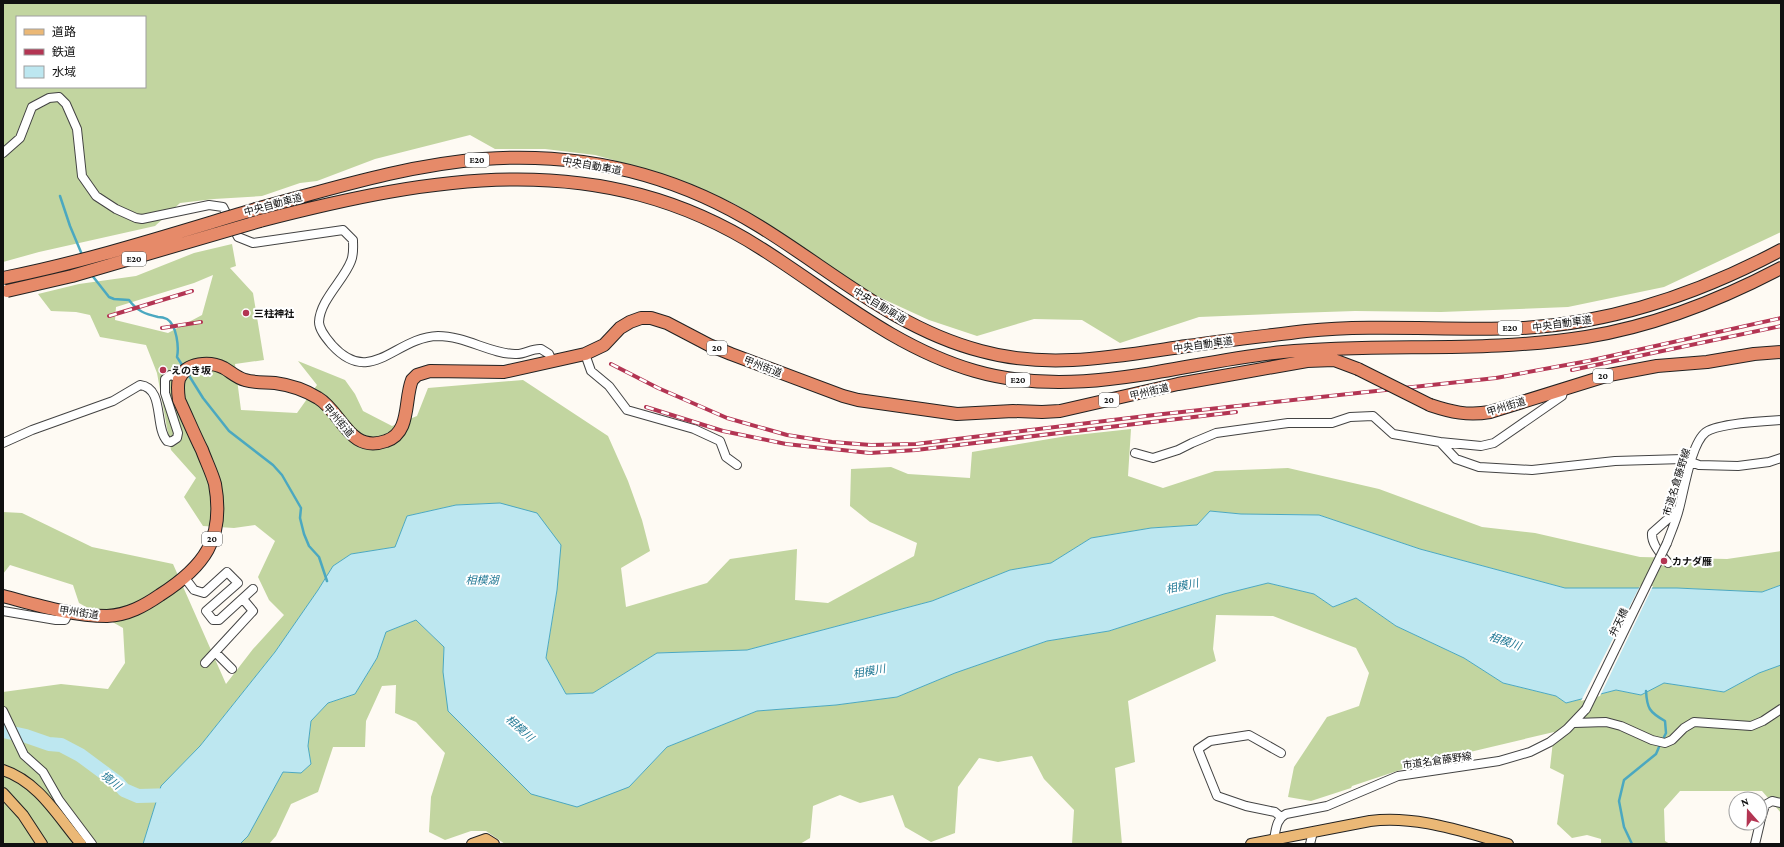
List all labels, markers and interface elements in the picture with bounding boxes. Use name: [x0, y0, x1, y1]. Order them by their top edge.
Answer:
legend: [16, 16, 146, 88]
text: 道路: [52, 25, 76, 39]
text: 鉄道: [52, 45, 76, 59]
text: 水域: [52, 65, 76, 79]
road number: E20: [465, 153, 489, 167]
street label: 中央自動車道: [561, 155, 622, 176]
street label: 中央自動車道: [243, 191, 304, 218]
road number: E20: [122, 252, 146, 266]
street label: 中央自動車道: [851, 285, 908, 326]
marker: 三柱神社: [241, 308, 251, 318]
place label: 三柱神社: [254, 308, 295, 319]
street label: 中央自動車道: [1532, 314, 1593, 333]
road number: E20: [1498, 321, 1522, 335]
street label: 中央自動車道: [1173, 335, 1234, 354]
road number: 20: [707, 341, 727, 355]
street label: 甲州街道: [742, 354, 783, 379]
marker: えのき坂: [158, 365, 168, 375]
place label: えのき坂: [171, 365, 212, 376]
road number: 20: [1593, 369, 1613, 383]
road number: E20: [1006, 373, 1030, 387]
street label: 甲州街道: [1128, 382, 1170, 401]
road number: 20: [1099, 393, 1119, 407]
street label: 甲州街道: [1485, 395, 1527, 418]
street label: 甲州街道: [321, 402, 356, 439]
street label: 市道名倉藤野線: [1661, 447, 1692, 517]
road number: 20: [202, 532, 222, 546]
marker: カナダ雁: [1659, 556, 1669, 566]
place label: カナダ雁: [1672, 556, 1712, 567]
water label: 相模湖: [466, 574, 500, 586]
water label: 相模川: [1165, 576, 1200, 595]
street label: 甲州街道: [58, 604, 100, 621]
street label: 弁天橋: [1607, 606, 1630, 638]
water label: 相模川: [1487, 630, 1523, 652]
water label: 相模川: [852, 662, 887, 680]
water label: 相模川: [504, 713, 537, 744]
street label: 市道名倉藤野線: [1402, 750, 1472, 771]
water label: 境川: [99, 768, 124, 792]
north arrow: [1728, 791, 1768, 831]
text: N: [1739, 795, 1751, 809]

